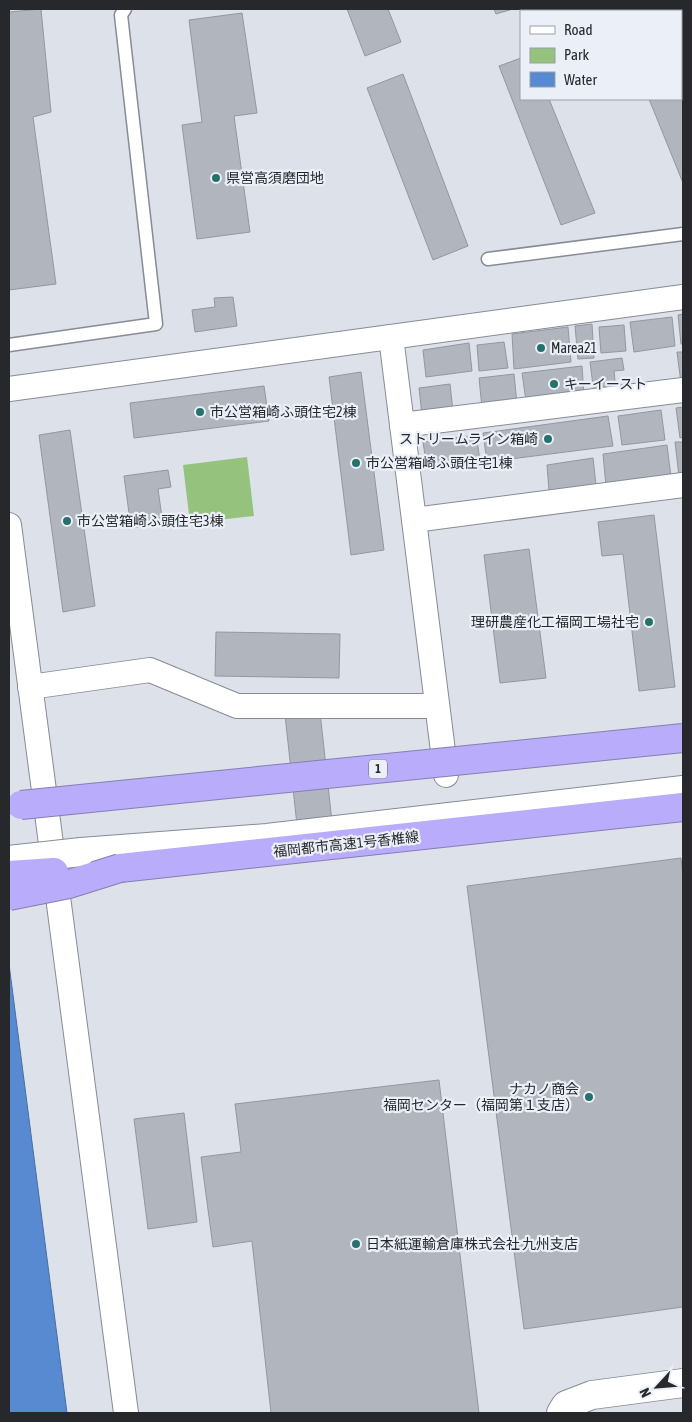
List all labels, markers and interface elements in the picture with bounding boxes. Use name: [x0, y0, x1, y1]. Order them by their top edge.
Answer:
legend: [520, 10, 682, 100]
text: Road: [564, 21, 593, 38]
text: Park: [564, 46, 589, 63]
text: Water: [564, 71, 597, 88]
place label: 県営高須磨団地: [226, 170, 324, 186]
marker: 県営高須磨団地: [210, 172, 222, 184]
place label: Marea21: [551, 340, 597, 356]
marker: Marea21: [535, 342, 547, 354]
place label: キーイースト: [564, 376, 647, 392]
marker: キーイースト: [548, 378, 560, 390]
place label: 市公営箱崎ふ頭住宅2棟: [210, 404, 357, 420]
marker: 市公営箱崎ふ頭住宅2棟: [194, 406, 206, 418]
place label: ストリームライン箱崎: [399, 431, 538, 447]
marker: ストリームライン箱崎: [542, 433, 554, 445]
place label: 市公営箱崎ふ頭住宅1棟: [366, 455, 513, 471]
marker: 市公営箱崎ふ頭住宅1棟: [350, 457, 362, 469]
place label: 市公営箱崎ふ頭住宅3棟: [77, 513, 224, 529]
marker: 市公営箱崎ふ頭住宅3棟: [61, 515, 73, 527]
place label: 理研農産化工福岡工場社宅: [471, 614, 639, 630]
marker: 理研農産化工福岡工場社宅: [643, 616, 655, 628]
road number: 1: [369, 760, 387, 779]
street label: 福岡都市高速1号香椎線: [272, 828, 420, 860]
place label: ナカノ商会 福岡センター（福岡第１支店）: [383, 1081, 579, 1113]
marker: ナカノ商会 福岡センター（福岡第１支店）: [583, 1091, 595, 1103]
place label: 日本紙運輸倉庫株式会社 九州支店: [366, 1236, 578, 1252]
marker: 日本紙運輸倉庫株式会社 九州支店: [350, 1238, 362, 1250]
north arrow: [632, 1362, 682, 1412]
text: N: [636, 1385, 654, 1400]

